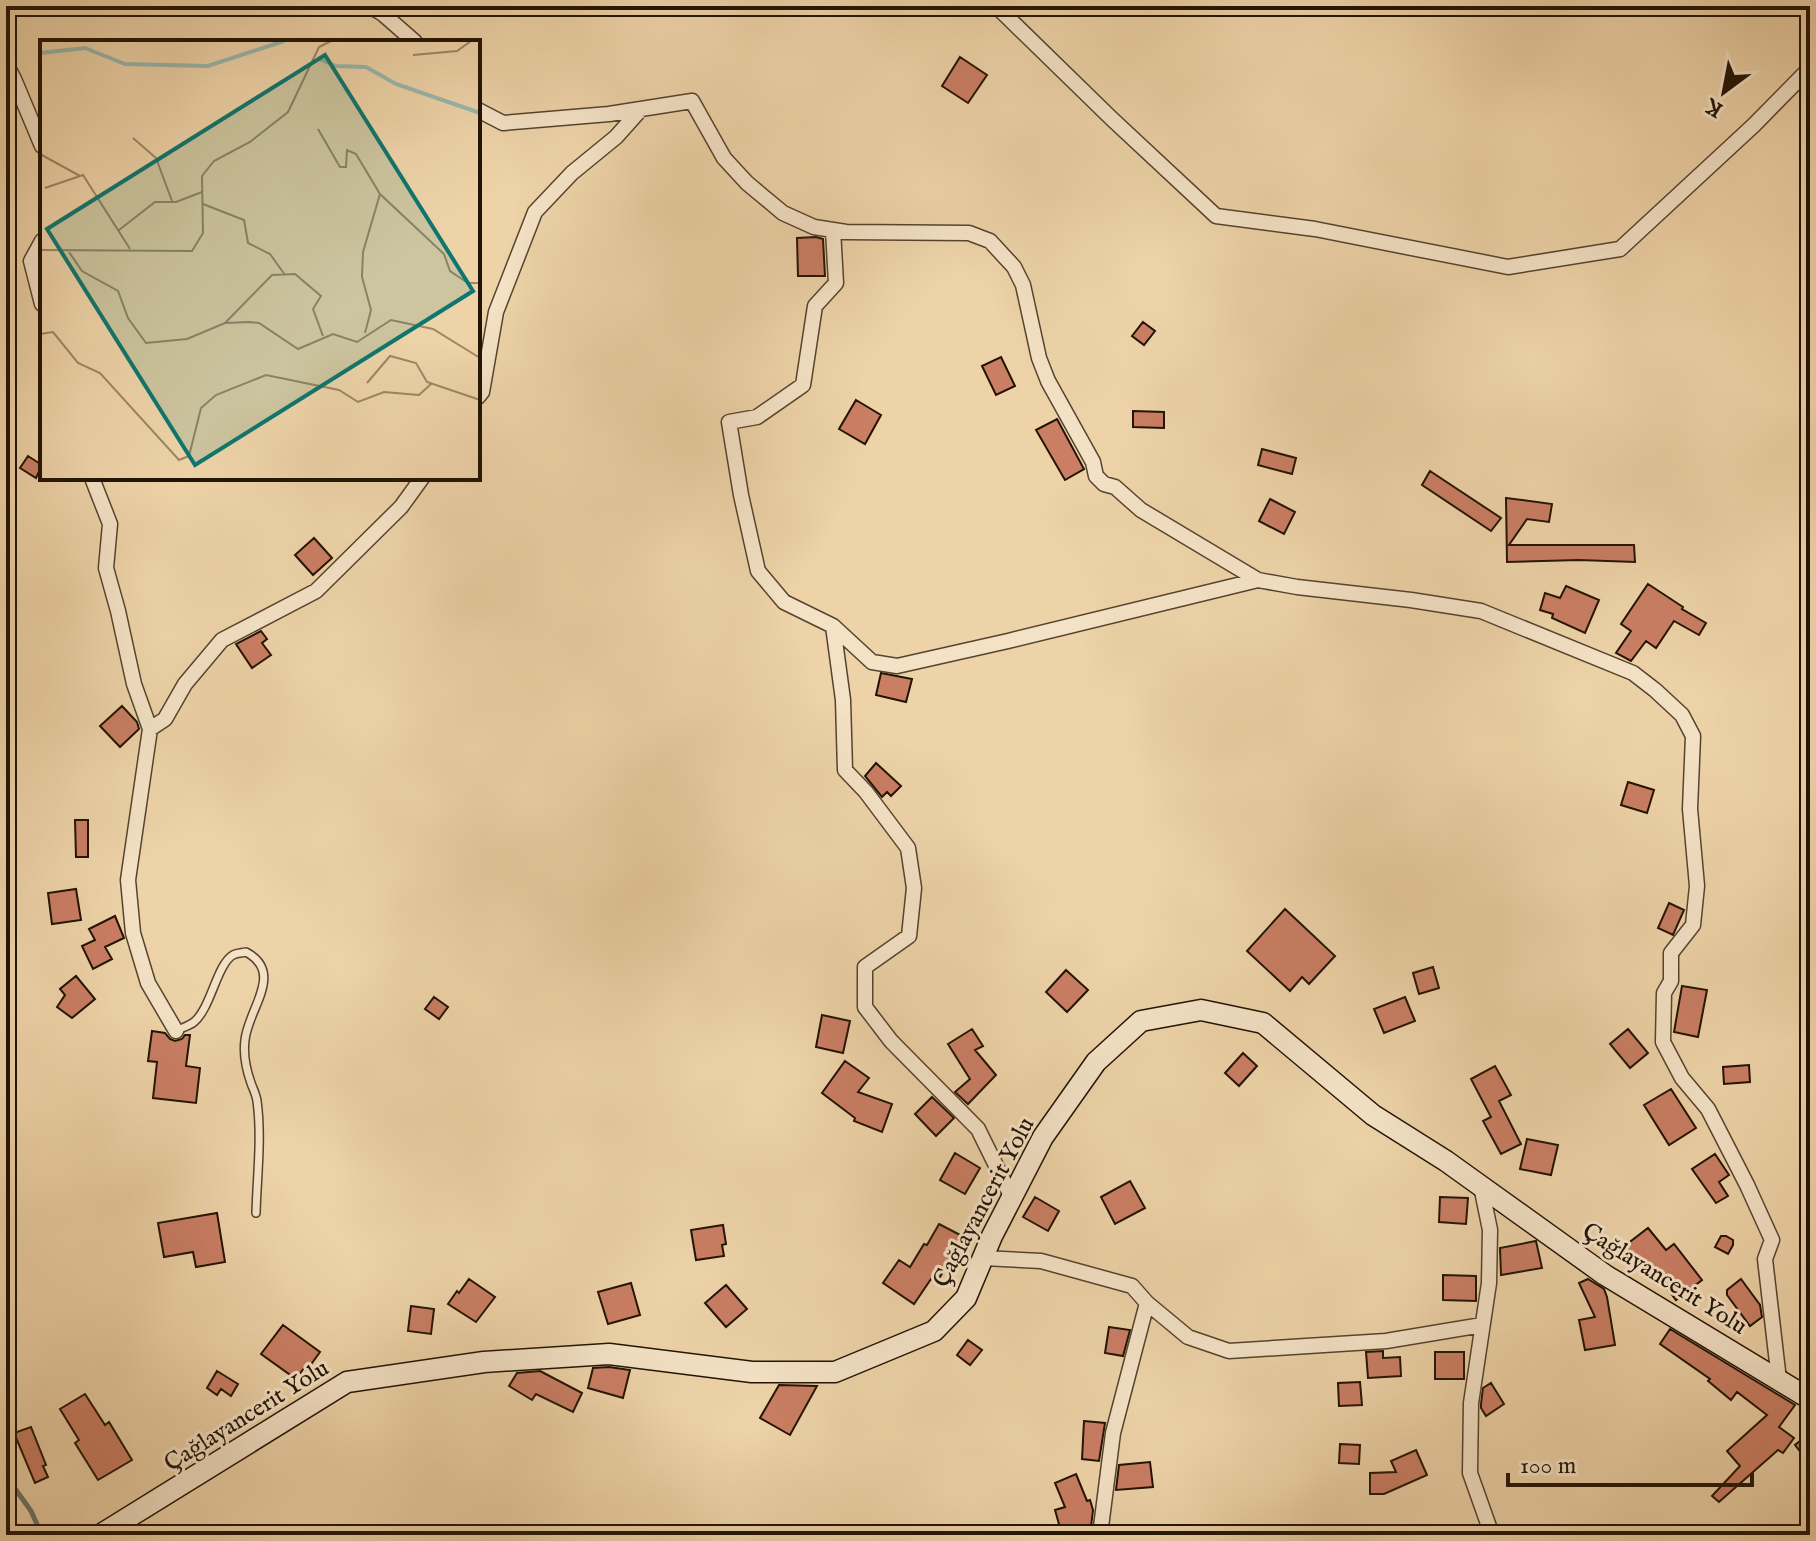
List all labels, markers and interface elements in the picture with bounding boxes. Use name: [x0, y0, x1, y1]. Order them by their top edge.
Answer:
inset map: [40, 40, 480, 480]
north arrow: [1684, 52, 1764, 132]
text: K: [1699, 91, 1729, 123]
street label: Çağlayancerit Yolu: [926, 1112, 1042, 1293]
street label: Çağlayancerit Yolu: [1576, 1216, 1752, 1342]
street label: Çağlayancerit Yolu: [159, 1353, 335, 1479]
scale bar: [1508, 1437, 1752, 1487]
text: 100 m: [1520, 1451, 1576, 1482]

